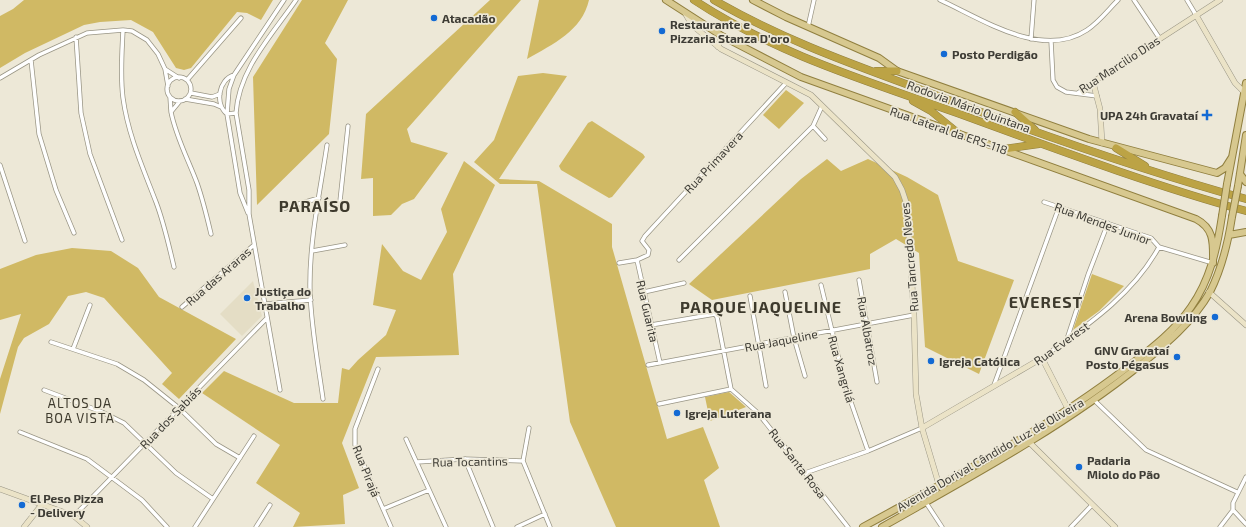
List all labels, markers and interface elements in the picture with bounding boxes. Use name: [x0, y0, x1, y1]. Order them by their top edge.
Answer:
place label: Atacadão: [442, 11, 495, 25]
marker: Atacadão: [429, 13, 439, 23]
place label: Restaurante e Pizzaria Stanza D'oro: [670, 17, 789, 45]
marker: Restaurante e Pizzaria Stanza D'oro: [657, 26, 667, 36]
street label: Rua Marcilio Dias: [1076, 33, 1162, 95]
place label: Posto Perdigão: [952, 47, 1038, 61]
marker: Posto Perdigão: [939, 49, 949, 59]
street label: Rodovia Mário Quintana: [905, 77, 1033, 136]
street label: Rua Lateral da ERS-118: [888, 103, 1010, 157]
place label: UPA 24h Gravataí: [1100, 108, 1199, 122]
marker: UPA 24h Gravataí: [1201, 109, 1213, 121]
street label: Rua Primavera: [681, 128, 745, 196]
district label: PARAÍSO: [279, 196, 351, 215]
street label: Rua Mendes Junior: [1053, 199, 1153, 247]
street label: Rua Tancredo Neves: [897, 202, 921, 312]
street label: Rua das Araras: [183, 244, 253, 308]
street label: Rua Guarita: [634, 279, 662, 343]
place label: Justiça do Trabalho: [255, 284, 311, 312]
district label: EVEREST: [1009, 292, 1083, 311]
marker: Justiça do Trabalho: [242, 293, 252, 303]
street label: Rua Albatroz: [855, 295, 881, 367]
district label: PARQUE JAQUELINE: [680, 297, 842, 317]
place label: Arena Bowling: [1124, 310, 1207, 324]
marker: Arena Bowling: [1210, 312, 1220, 322]
street label: Rua Everest: [1031, 318, 1092, 368]
street label: Rua Jaqueline: [743, 326, 819, 354]
street label: Rua Xangrilá: [826, 334, 858, 404]
place label: GNV Gravataí Posto Pégasus: [1086, 343, 1170, 371]
marker: GNV Gravataí Posto Pégasus: [1172, 352, 1182, 362]
place label: Igreja Católica: [939, 354, 1020, 369]
marker: Igreja Católica: [926, 356, 936, 366]
street label: Rua dos Sabiás: [137, 383, 203, 451]
district label: ALTOS DA BOA VISTA: [45, 395, 115, 426]
street label: Avenida Dorival Cândido Luz de Oliveira: [894, 395, 1086, 513]
place label: Igreja Luterana: [685, 406, 771, 421]
marker: Igreja Luterana: [672, 408, 682, 418]
street label: Rua Santa Rosa: [766, 425, 830, 501]
street label: Rua Pirajá: [349, 443, 384, 499]
street label: Rua Tocantins: [432, 453, 508, 469]
place label: Padaria Miolo do Pão: [1087, 453, 1160, 481]
marker: Padaria Miolo do Pão: [1074, 462, 1084, 472]
place label: El Peso Pizza - Delivery: [30, 491, 104, 520]
marker: El Peso Pizza - Delivery: [17, 500, 27, 510]

